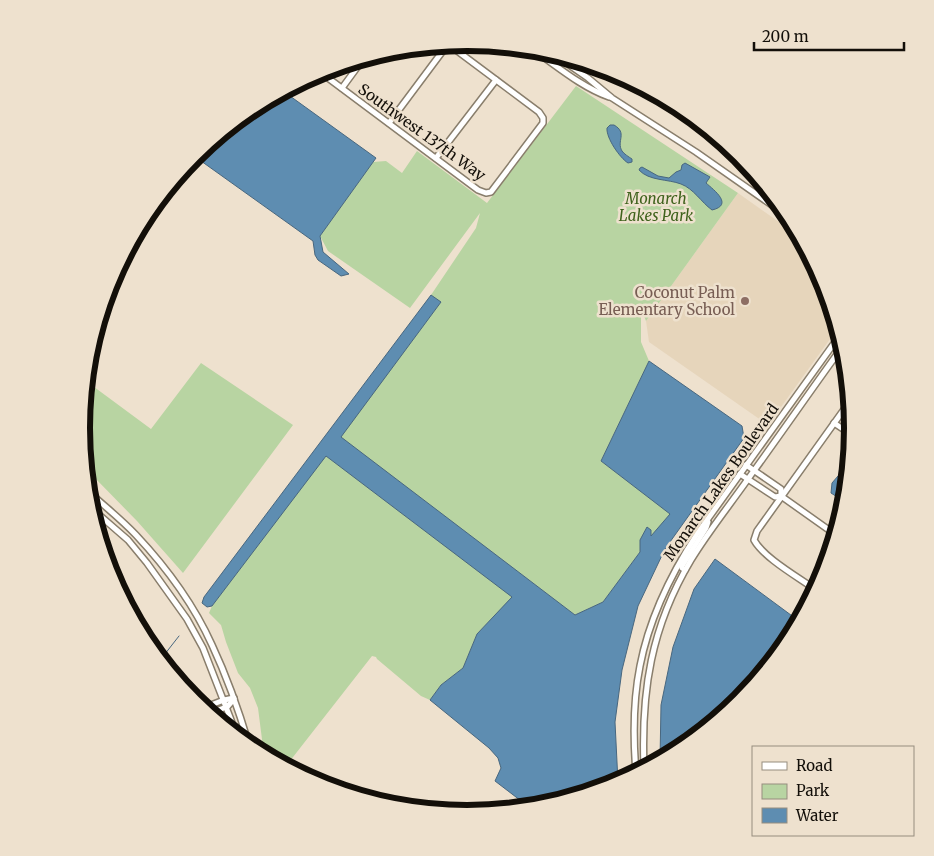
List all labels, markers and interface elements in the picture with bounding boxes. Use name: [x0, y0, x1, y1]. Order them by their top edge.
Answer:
scale bar: [754, 20, 904, 52]
text: 200 m: [762, 27, 809, 46]
street label: Southwest 137th Way: [355, 79, 490, 185]
park label: Monarch Lakes Park: [619, 189, 694, 225]
place label: Coconut Palm Elementary School: [598, 283, 735, 319]
marker: Coconut Palm Elementary School: [739, 295, 751, 307]
street label: Monarch Lakes Boulevard: [659, 400, 783, 564]
legend: [752, 746, 914, 836]
text: Road: [796, 756, 832, 775]
text: Park: [796, 781, 830, 800]
text: Water: [795, 806, 839, 825]

